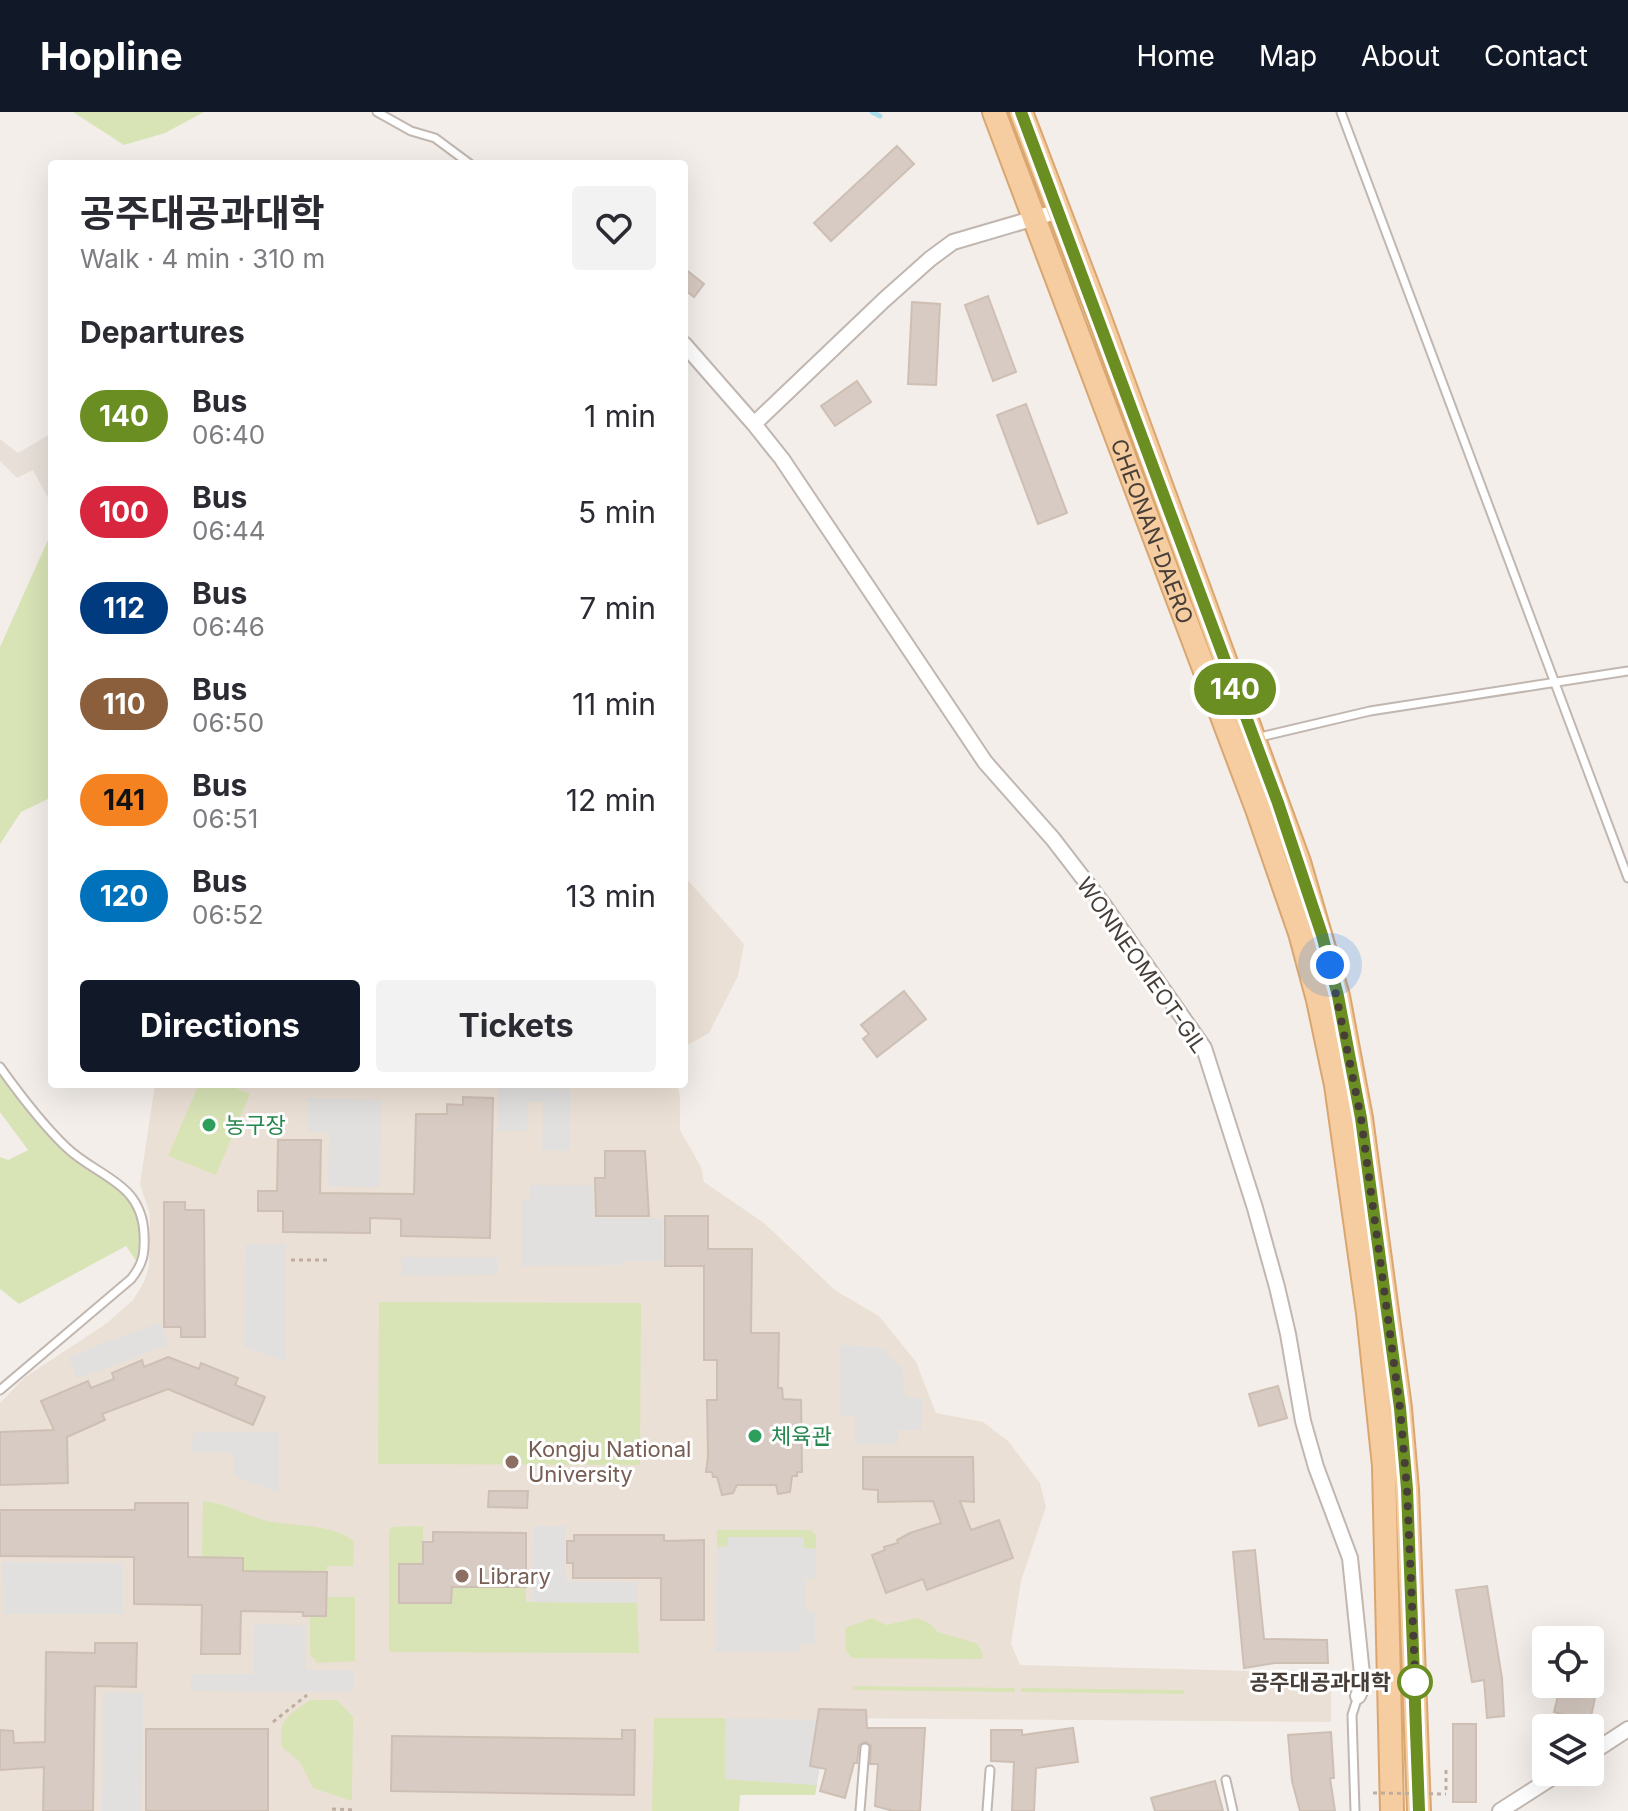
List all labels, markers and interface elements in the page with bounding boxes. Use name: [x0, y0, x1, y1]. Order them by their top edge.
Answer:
text: Hopline: [40, 33, 183, 79]
text: Home: [1136, 39, 1215, 73]
text: Map: [1259, 39, 1317, 73]
text: About: [1361, 39, 1440, 73]
text: Contact: [1484, 39, 1588, 73]
button: heart: [572, 186, 656, 270]
text: 공주대공과대학: [80, 190, 325, 236]
text: Walk · 4 min · 310 m: [80, 243, 325, 274]
text: Departures: [80, 314, 245, 350]
text: Bus: [192, 383, 247, 419]
text: 1 min: [584, 398, 656, 434]
text: 140: [99, 399, 149, 433]
text: 06:40: [192, 419, 265, 450]
street label: CHEONAN-DAERO: [1105, 435, 1199, 627]
text: Bus: [192, 479, 247, 515]
text: 5 min: [578, 494, 656, 530]
text: 100: [99, 495, 149, 529]
text: 06:44: [192, 515, 266, 546]
text: Bus: [192, 575, 247, 611]
text: 7 min: [579, 590, 656, 626]
text: 112: [103, 591, 145, 625]
text: 06:46: [192, 611, 265, 642]
line badge: 140: [1189, 663, 1281, 715]
text: Bus: [192, 671, 247, 707]
text: 140: [1210, 672, 1260, 706]
text: 11 min: [572, 686, 656, 722]
text: 110: [102, 687, 146, 721]
text: 06:50: [192, 707, 264, 738]
text: Bus: [192, 767, 247, 803]
text: 12 min: [566, 782, 656, 818]
text: 141: [103, 783, 145, 817]
text: 06:51: [192, 803, 258, 834]
text: Bus: [192, 863, 247, 899]
street label: WONNEOMEOT-GIL: [1072, 872, 1212, 1058]
text: 13 min: [566, 878, 656, 914]
text: 120: [100, 879, 148, 913]
text: 06:52: [192, 899, 264, 930]
your location: [1310, 945, 1350, 985]
button: Directions: [80, 980, 360, 1072]
button: Tickets: [376, 980, 656, 1072]
place label: 농구장: [225, 1112, 286, 1138]
marker: 농구장: [200, 1116, 218, 1134]
place label: 체육관: [771, 1423, 832, 1449]
marker: 체육관: [746, 1427, 764, 1445]
place label: Kongju National University: [528, 1436, 691, 1487]
marker: Kongju National University: [503, 1453, 521, 1471]
place label: Library: [478, 1563, 551, 1589]
marker: Library: [453, 1567, 471, 1585]
map controls: [1532, 1626, 1604, 1786]
button: locate: [1532, 1626, 1604, 1698]
marker: 공주대공과대학: [1398, 1665, 1432, 1699]
place label: 공주대공과대학: [1249, 1669, 1391, 1695]
button: layers: [1532, 1714, 1604, 1786]

